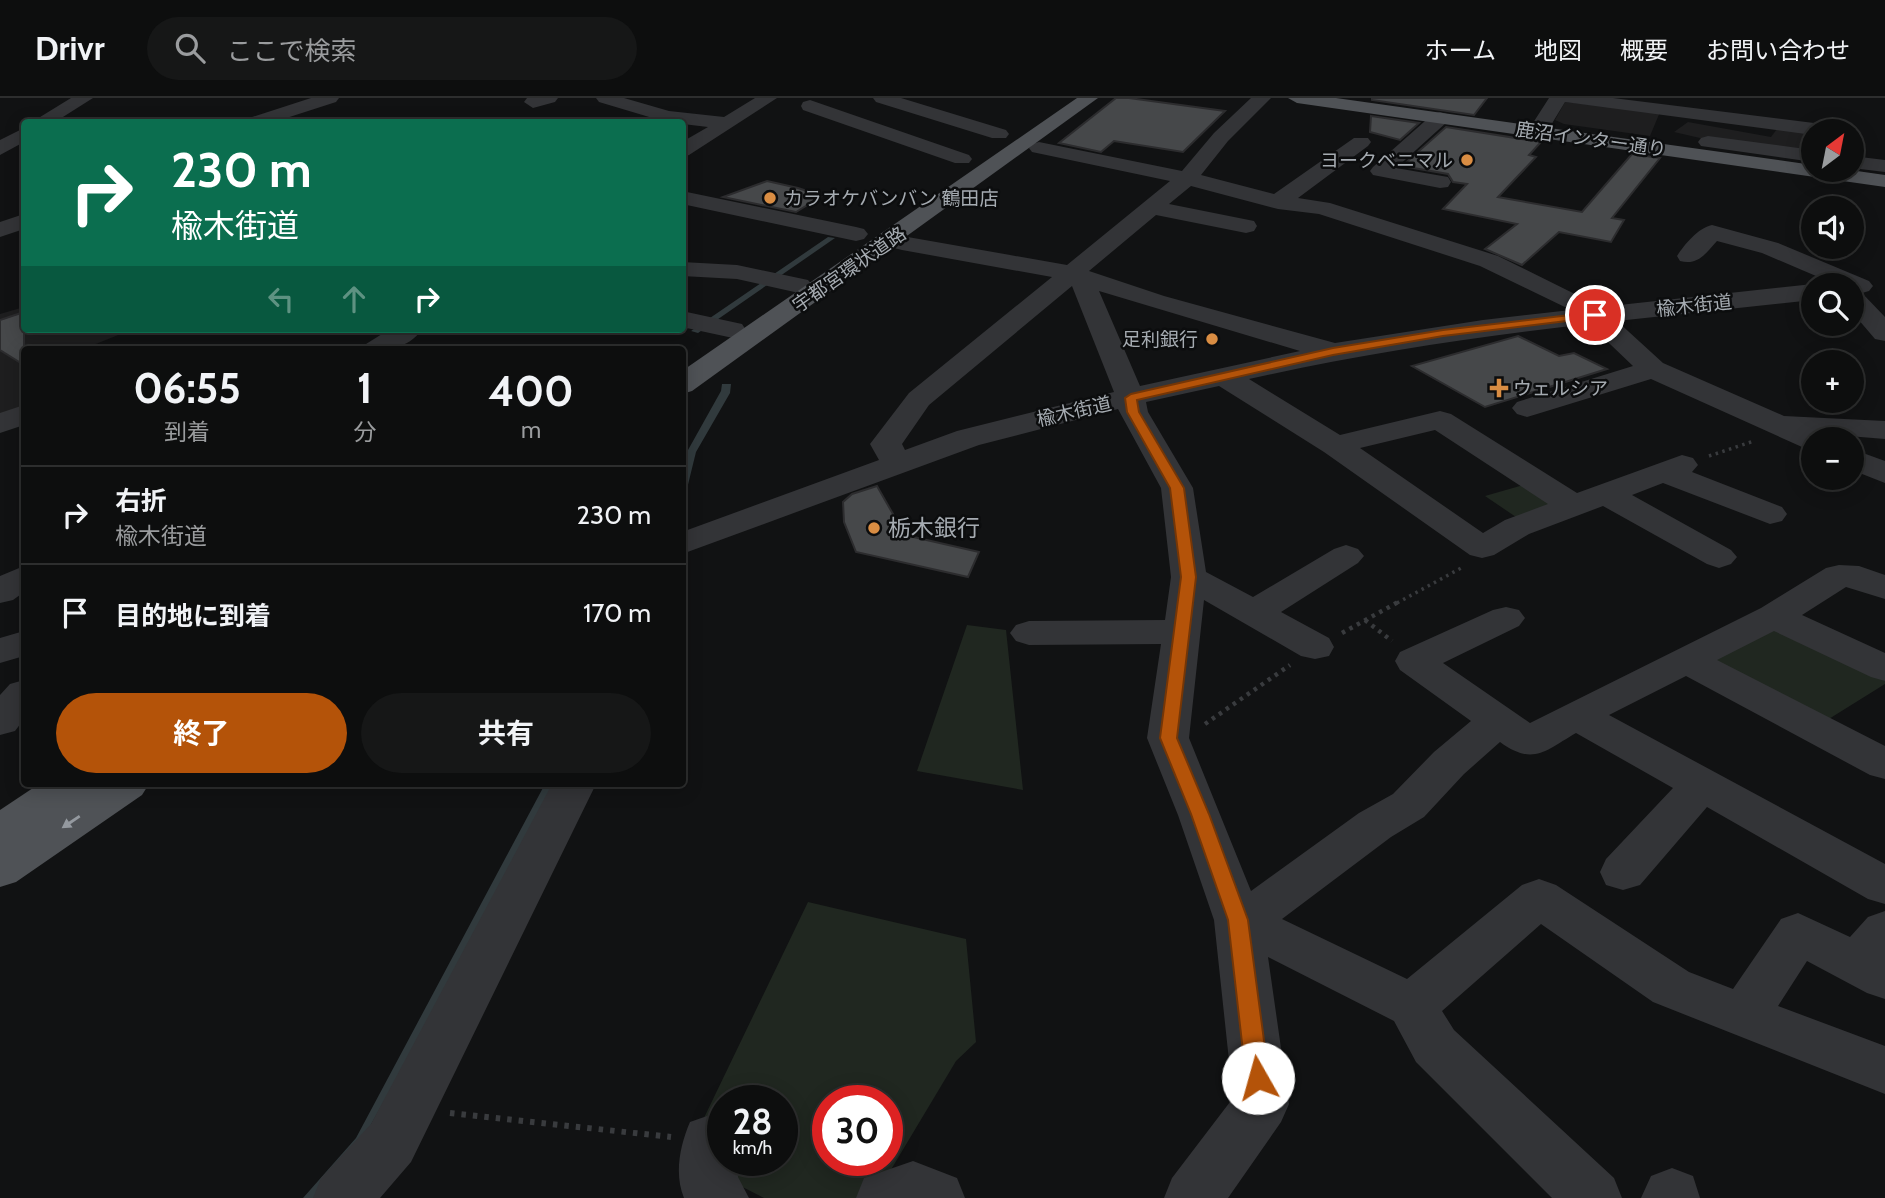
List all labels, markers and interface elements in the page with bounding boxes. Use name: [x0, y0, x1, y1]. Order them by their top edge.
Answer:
search box: [147, 17, 637, 80]
text: Drivr: [35, 28, 105, 68]
icon: search: [171, 29, 209, 67]
text: ここで検索: [227, 35, 357, 67]
text: ホーム: [1425, 36, 1496, 65]
text: 地図: [1534, 36, 1582, 65]
text: 概要: [1620, 36, 1668, 65]
text: お問い合わせ: [1706, 36, 1850, 65]
street label: 鹿沼インター通り: [1514, 118, 1668, 161]
north arrow: [1801, 119, 1864, 182]
map controls: [1801, 119, 1864, 490]
text: 230 m: [171, 140, 312, 199]
icon: right: [56, 147, 147, 238]
place label: ヨークベニマル: [1320, 149, 1453, 172]
marker: ヨークベニマル: [1459, 152, 1475, 168]
place label: カラオケバンバン 鶴田店: [784, 187, 998, 210]
marker: カラオケバンバン 鶴田店: [762, 190, 778, 206]
button: sound: [1801, 196, 1864, 259]
text: 楡木街道: [171, 206, 299, 245]
street label: 宇都宮環状道路: [788, 222, 910, 317]
button: search: [1801, 273, 1864, 336]
icon: left: [262, 280, 300, 318]
icon: ahead: [335, 280, 373, 318]
icon: right: [408, 280, 446, 318]
pin: [1565, 285, 1625, 345]
street label: 楡木街道: [1655, 290, 1733, 321]
icon: arrive: [1576, 296, 1614, 334]
place label: 足利銀行: [1122, 328, 1198, 351]
marker: 足利銀行: [1204, 331, 1220, 347]
button: +: [1801, 350, 1864, 413]
text: 06:55: [133, 362, 241, 414]
text: 1: [357, 362, 372, 414]
text: 400: [488, 365, 574, 417]
place label: ウェルシア: [1513, 377, 1608, 400]
marker: ウェルシア: [1491, 380, 1507, 396]
street label: 楡木街道: [1034, 392, 1114, 431]
text: m: [521, 416, 541, 444]
text: 到着: [164, 418, 210, 446]
text: 分: [353, 418, 376, 446]
button: −: [1801, 427, 1864, 490]
text: 右折: [115, 485, 167, 517]
icon: right: [56, 496, 94, 534]
text: 230 m: [577, 499, 651, 531]
place label: 栃木銀行: [888, 514, 980, 542]
marker: 栃木銀行: [866, 520, 882, 536]
text: 楡木街道: [115, 522, 207, 550]
icon: arrive: [56, 594, 94, 632]
text: 170 m: [583, 597, 651, 629]
text: 目的地に到着: [115, 600, 271, 632]
button: 終了: [56, 693, 347, 773]
button: 共有: [361, 693, 651, 773]
one-way arrow: [62, 815, 80, 829]
position arrow: [1221, 1041, 1295, 1115]
speed limit sign: 30: [812, 1085, 903, 1176]
text: 28: [733, 1100, 772, 1143]
text: km/h: [733, 1137, 772, 1159]

